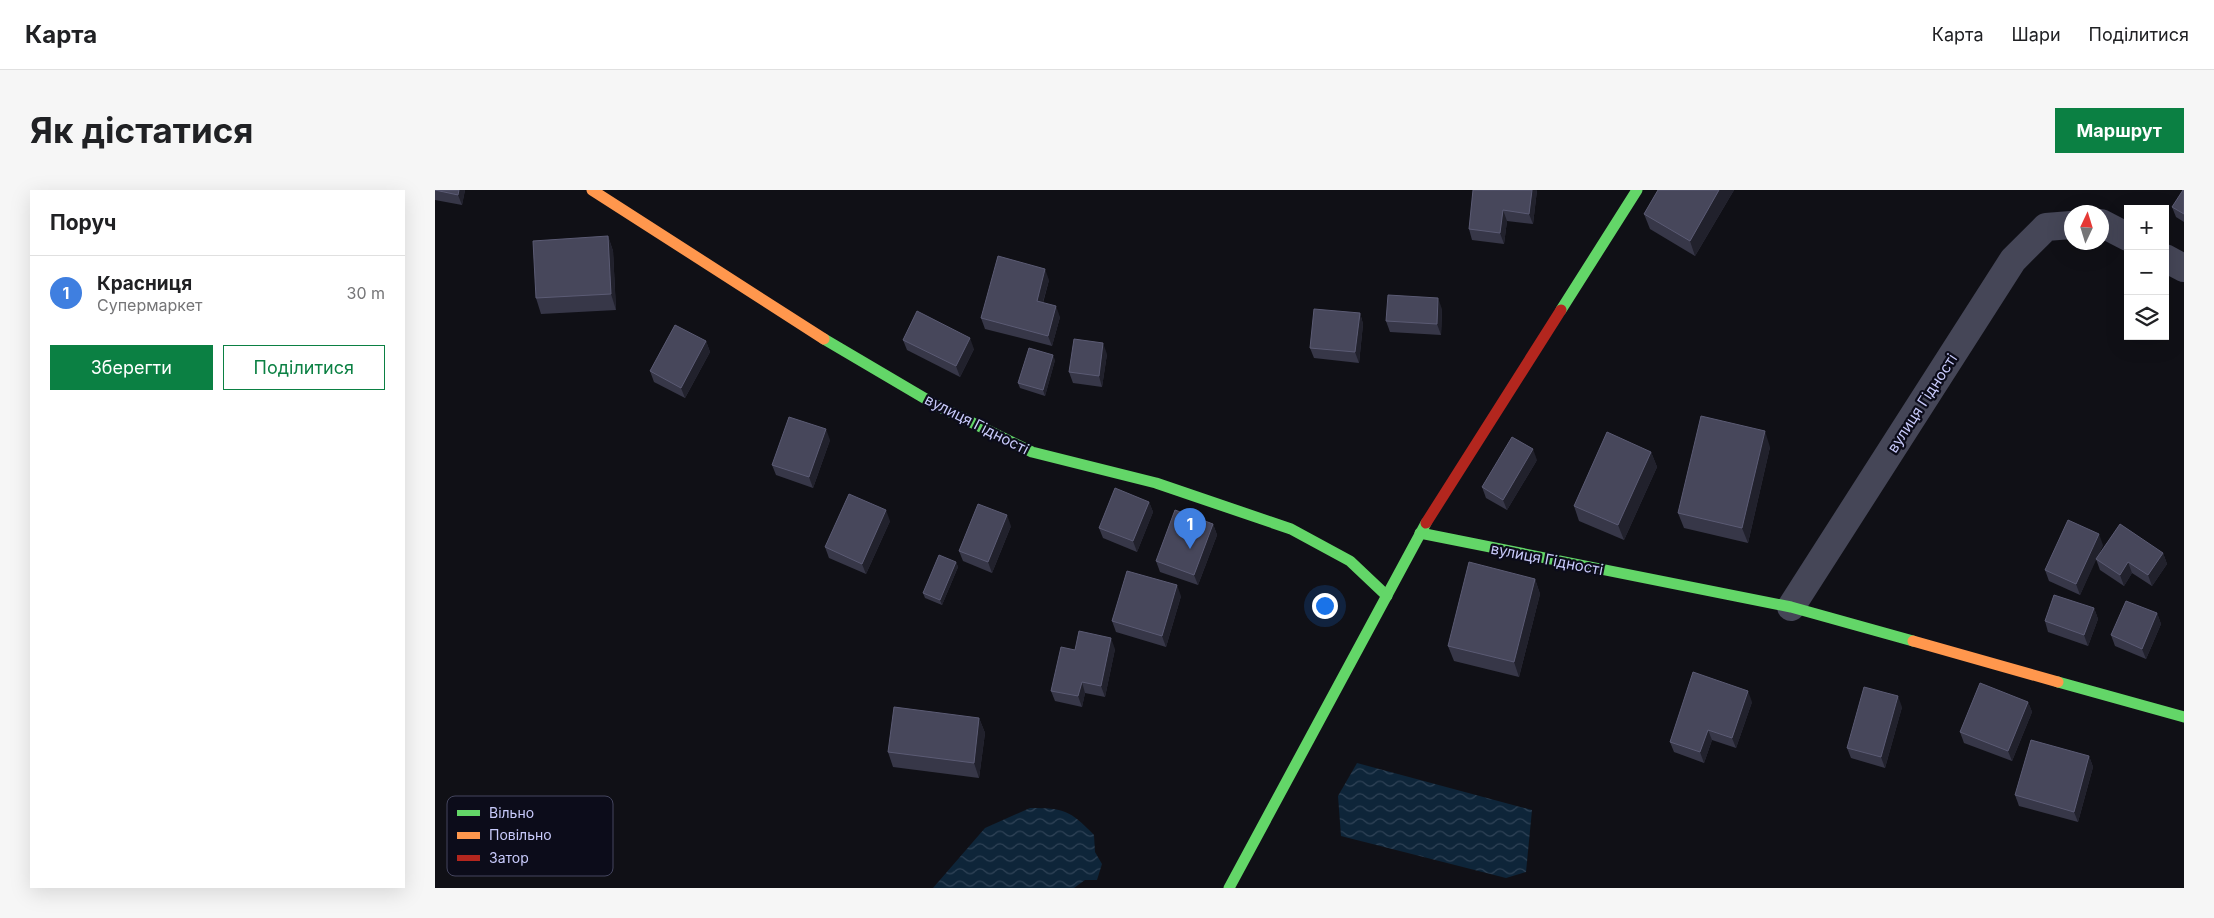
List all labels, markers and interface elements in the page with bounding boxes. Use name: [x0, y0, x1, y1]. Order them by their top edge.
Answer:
text: Карта: [25, 20, 97, 49]
text: Карта: [1932, 24, 1984, 45]
text: Шари: [2012, 24, 2061, 45]
text: Поділитися: [2089, 24, 2189, 45]
button: Маршрут: [2055, 108, 2184, 153]
text: Як дістатися: [30, 109, 254, 151]
north arrow: [2064, 205, 2109, 250]
map controls: [2124, 205, 2169, 340]
button: +: [2124, 205, 2169, 250]
text: Поруч: [50, 210, 117, 235]
button: −: [2124, 250, 2169, 295]
text: Красниця: [97, 272, 192, 295]
text: 1: [63, 283, 69, 303]
text: 30 m: [347, 283, 385, 303]
text: Супермаркет: [97, 295, 202, 315]
button: layers: [2124, 295, 2169, 340]
button: Зберегти: [50, 345, 213, 390]
button: Поділитися: [223, 345, 385, 390]
street label: вулиця Гідності: [1883, 350, 1961, 456]
street label: вулиця Гідності: [922, 390, 1032, 458]
pin: 1: [1174, 508, 1206, 549]
street label: вулиця Гідності: [1489, 539, 1605, 579]
your location: [1312, 593, 1338, 619]
legend: [447, 796, 613, 876]
text: Вільно: [489, 804, 534, 821]
text: Повільно: [489, 826, 552, 843]
text: Затор: [489, 849, 529, 866]

